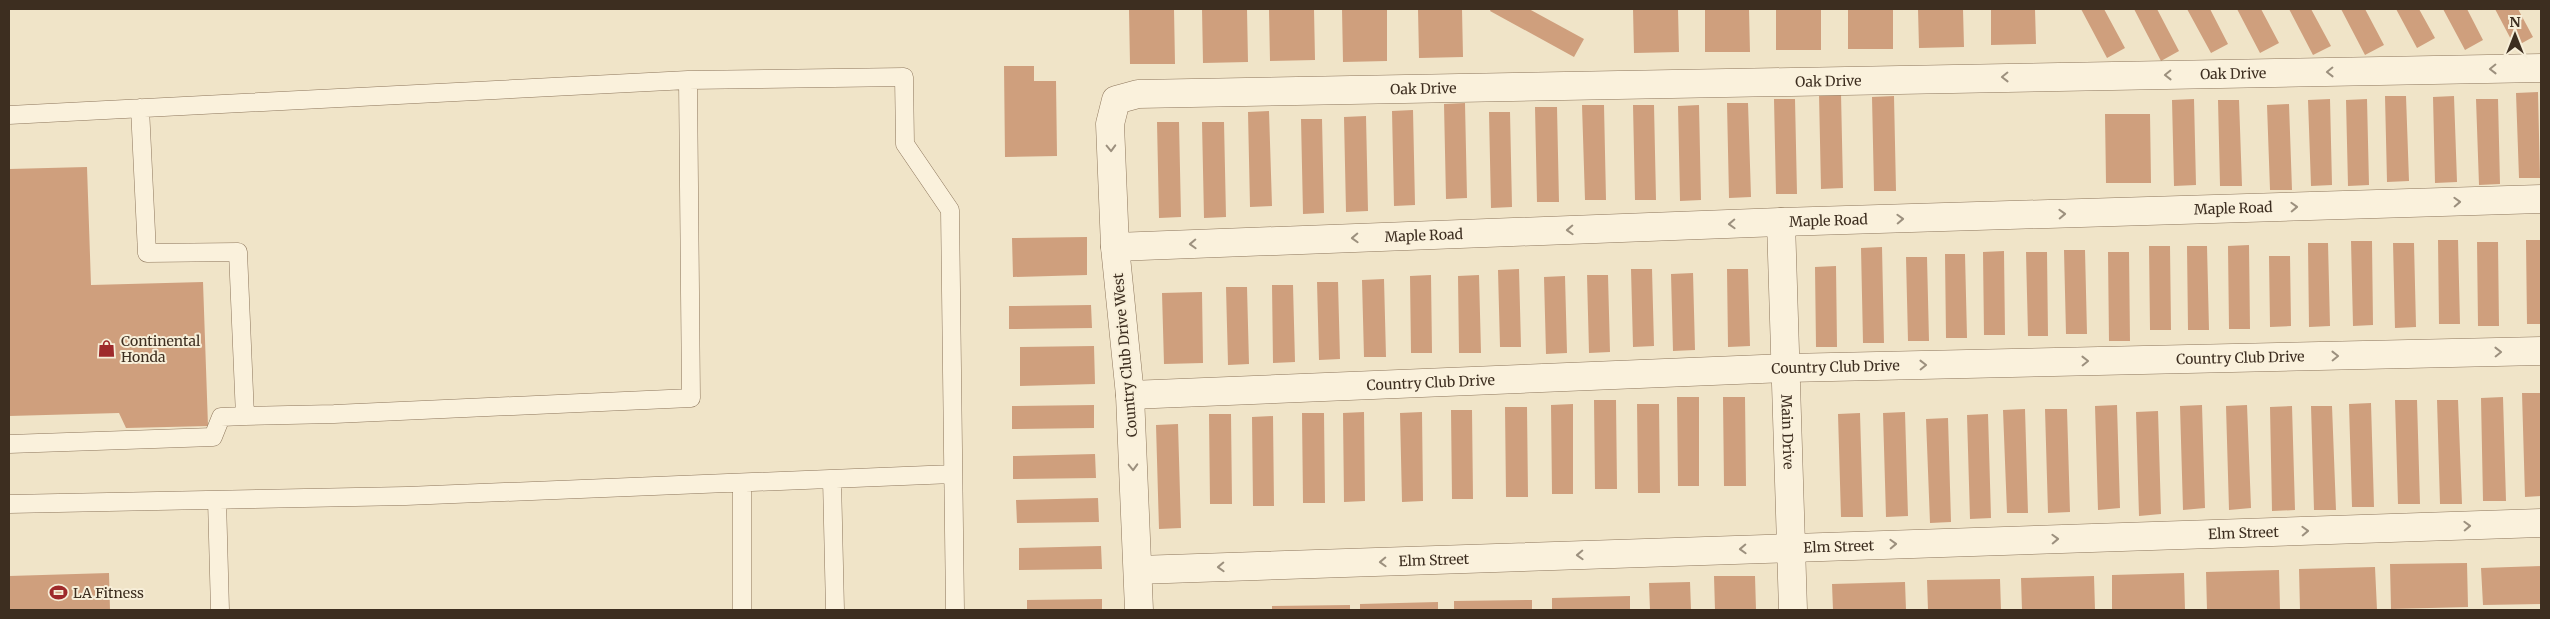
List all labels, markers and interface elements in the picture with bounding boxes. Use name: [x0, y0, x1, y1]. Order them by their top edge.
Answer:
north arrow: [2490, 10, 2540, 60]
text: N: [2509, 13, 2521, 31]
street label: Oak Drive: [2200, 64, 2267, 83]
one-way arrow: [2488, 64, 2496, 74]
one-way arrow: [2326, 67, 2334, 77]
one-way arrow: [2163, 69, 2171, 80]
street label: Oak Drive: [1795, 72, 1862, 91]
one-way arrow: [2001, 72, 2009, 83]
street label: Oak Drive: [1390, 79, 1457, 98]
one-way arrow: [1106, 144, 1116, 152]
one-way arrow: [2454, 197, 2461, 207]
street label: Maple Road: [2194, 198, 2273, 218]
one-way arrow: [2291, 202, 2299, 212]
one-way arrow: [2058, 209, 2066, 219]
street label: Maple Road: [1789, 210, 1869, 231]
one-way arrow: [1896, 214, 1904, 224]
one-way arrow: [1728, 219, 1736, 229]
street label: Maple Road: [1384, 225, 1464, 246]
one-way arrow: [1566, 225, 1574, 235]
one-way arrow: [1351, 233, 1358, 243]
one-way arrow: [1188, 239, 1196, 249]
street label: Country Club Drive West: [1109, 272, 1141, 438]
place label: Continental Honda: [121, 332, 201, 366]
shop icon: Continental Honda: [97, 339, 117, 359]
street label: Country Club Drive: [2176, 347, 2305, 368]
one-way arrow: [2494, 347, 2502, 358]
one-way arrow: [2332, 351, 2340, 361]
street label: Country Club Drive: [1771, 356, 1900, 378]
one-way arrow: [2082, 356, 2090, 367]
one-way arrow: [1920, 360, 1927, 370]
street label: Country Club Drive: [1366, 371, 1495, 394]
street label: Main Drive: [1777, 394, 1798, 470]
one-way arrow: [1128, 463, 1139, 471]
one-way arrow: [2464, 520, 2472, 531]
street label: Elm Street: [2208, 523, 2280, 543]
one-way arrow: [2302, 526, 2309, 536]
one-way arrow: [2052, 534, 2059, 544]
street label: Elm Street: [1803, 536, 1875, 557]
one-way arrow: [1889, 539, 1897, 550]
one-way arrow: [1739, 544, 1747, 555]
street label: Elm Street: [1398, 550, 1470, 570]
one-way arrow: [1576, 550, 1584, 560]
one-way arrow: [1379, 557, 1386, 567]
one-way arrow: [1216, 562, 1224, 573]
sports icon: LA Fitness: [49, 583, 69, 603]
place label: LA Fitness: [73, 584, 144, 602]

